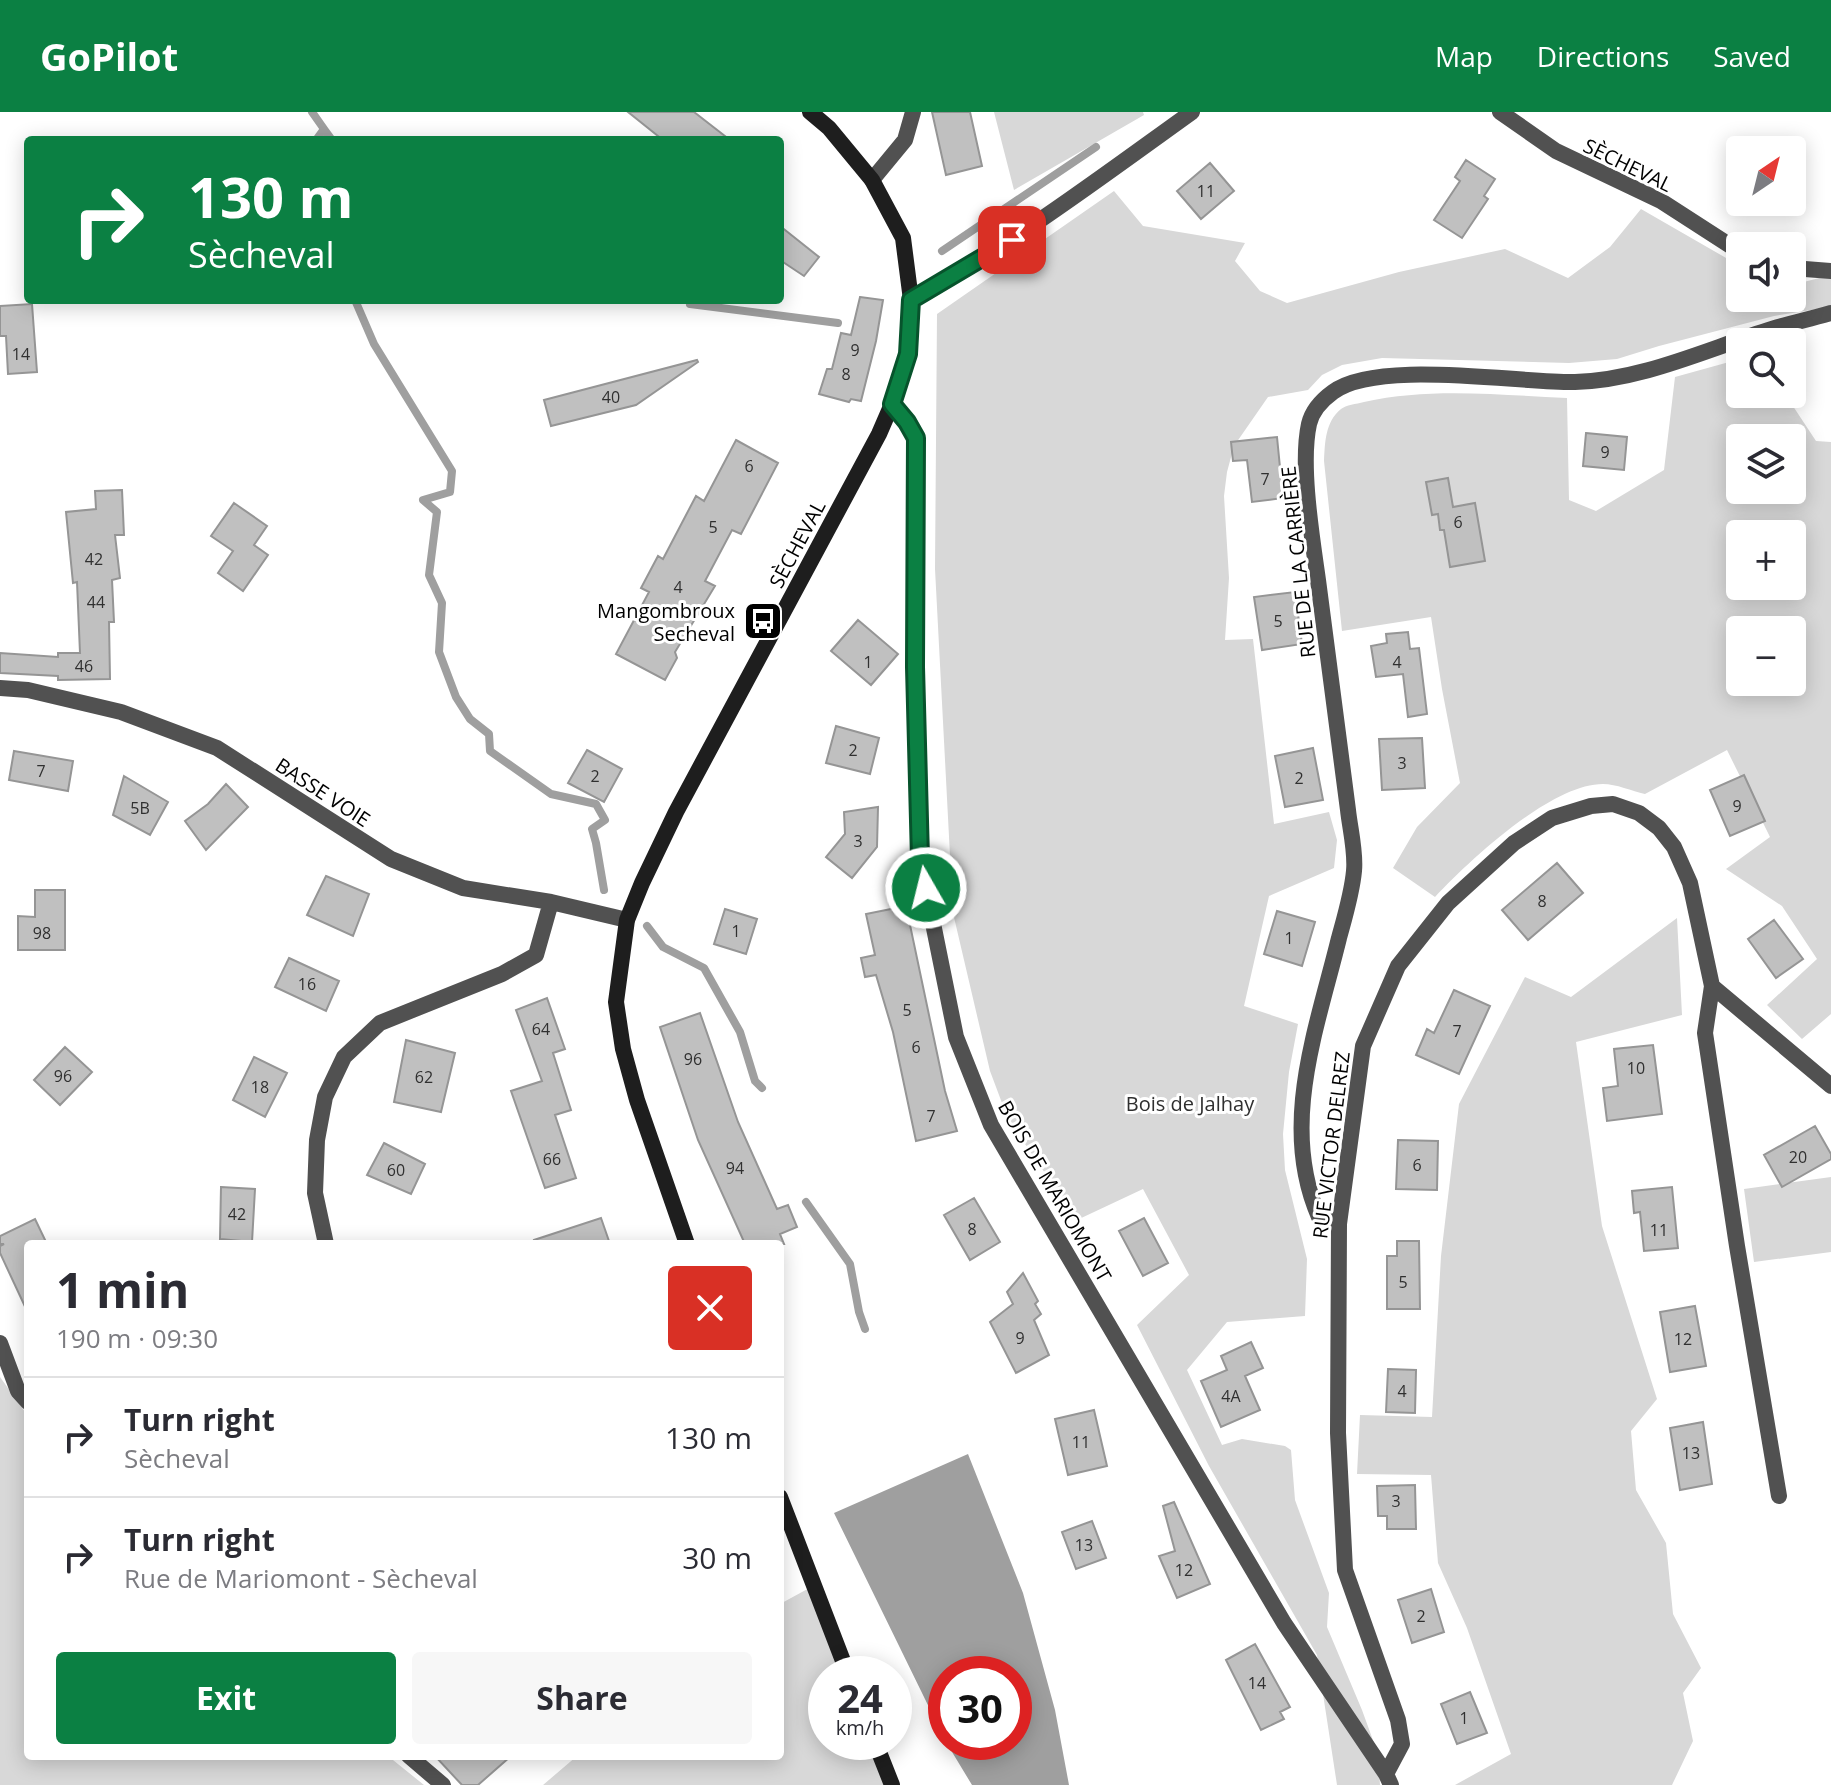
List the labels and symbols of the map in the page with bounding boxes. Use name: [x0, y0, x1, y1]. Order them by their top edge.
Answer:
street label: SÈCHEVAL: [1579, 132, 1677, 198]
north arrow: [1726, 136, 1806, 216]
house number: 11: [1197, 180, 1215, 202]
pin: [978, 206, 1046, 274]
house number: 9: [850, 339, 860, 361]
house number: 14: [12, 343, 30, 365]
house number: 8: [841, 363, 851, 385]
house number: 40: [602, 386, 620, 408]
house number: 9: [1600, 441, 1610, 463]
house number: 6: [744, 455, 754, 477]
street label: RUE DE LA CARRIÈRE: [1275, 465, 1321, 659]
house number: 7: [1260, 468, 1270, 490]
street label: SÈCHEVAL: [763, 495, 831, 593]
house number: 6: [1453, 511, 1463, 533]
house number: 5: [708, 516, 718, 538]
house number: 42: [85, 548, 103, 570]
house number: 4: [673, 576, 683, 598]
house number: 44: [87, 591, 105, 613]
place label: Mangombroux Secheval: [597, 597, 736, 647]
bus stop icon: Mangombroux Secheval: [742, 600, 784, 642]
house number: 5: [1273, 610, 1283, 632]
house number: 1: [863, 651, 873, 673]
house number: 4: [1392, 651, 1402, 673]
house number: 46: [75, 655, 93, 677]
house number: 2: [848, 739, 858, 761]
street label: BASSE VOIE: [270, 751, 376, 833]
house number: 3: [1397, 752, 1407, 774]
house number: 7: [36, 760, 46, 782]
house number: 2: [590, 765, 600, 787]
house number: 2: [1294, 767, 1304, 789]
house number: 9: [1732, 795, 1742, 817]
house number: 5B: [130, 797, 150, 819]
house number: 3: [853, 830, 863, 852]
position arrow: [884, 846, 968, 930]
house number: 8: [1537, 890, 1547, 912]
house number: 1: [731, 920, 741, 942]
house number: 98: [33, 922, 51, 944]
house number: 1: [1284, 927, 1294, 949]
house number: 16: [298, 973, 316, 995]
house number: 5: [902, 999, 912, 1021]
house number: 64: [532, 1018, 550, 1040]
house number: 7: [1452, 1020, 1462, 1042]
house number: 6: [911, 1036, 921, 1058]
house number: 96: [684, 1048, 702, 1070]
street label: RUE VICTOR DELREZ: [1306, 1050, 1356, 1240]
house number: 10: [1627, 1057, 1645, 1079]
house number: 96: [54, 1065, 72, 1087]
house number: 62: [415, 1066, 433, 1088]
house number: 18: [251, 1076, 269, 1098]
park label: Bois de Jalhay: [1126, 1090, 1255, 1117]
street label: BOIS DE MARIOMONT: [992, 1096, 1118, 1286]
house number: 7: [926, 1105, 936, 1127]
house number: 20: [1789, 1146, 1807, 1168]
house number: 66: [543, 1148, 561, 1170]
house number: 6: [1412, 1154, 1422, 1176]
house number: 94: [726, 1157, 744, 1179]
house number: 60: [387, 1159, 405, 1181]
house number: 42: [228, 1203, 246, 1225]
house number: 8: [967, 1218, 977, 1240]
house number: 11: [1650, 1219, 1668, 1241]
house number: 5: [1398, 1271, 1408, 1293]
house number: 9: [1015, 1327, 1025, 1349]
house number: 12: [1674, 1328, 1692, 1350]
house number: 4: [1397, 1380, 1407, 1402]
house number: 4A: [1221, 1385, 1242, 1407]
house number: 11: [1072, 1431, 1090, 1453]
house number: 13: [1682, 1442, 1700, 1464]
house number: 3: [1391, 1490, 1401, 1512]
house number: 13: [1075, 1534, 1093, 1556]
house number: 12: [1175, 1559, 1193, 1581]
house number: 2: [1416, 1605, 1426, 1627]
speed limit sign: 30: [928, 1656, 1032, 1760]
house number: 14: [1248, 1672, 1266, 1694]
house number: 1: [1459, 1707, 1469, 1729]

